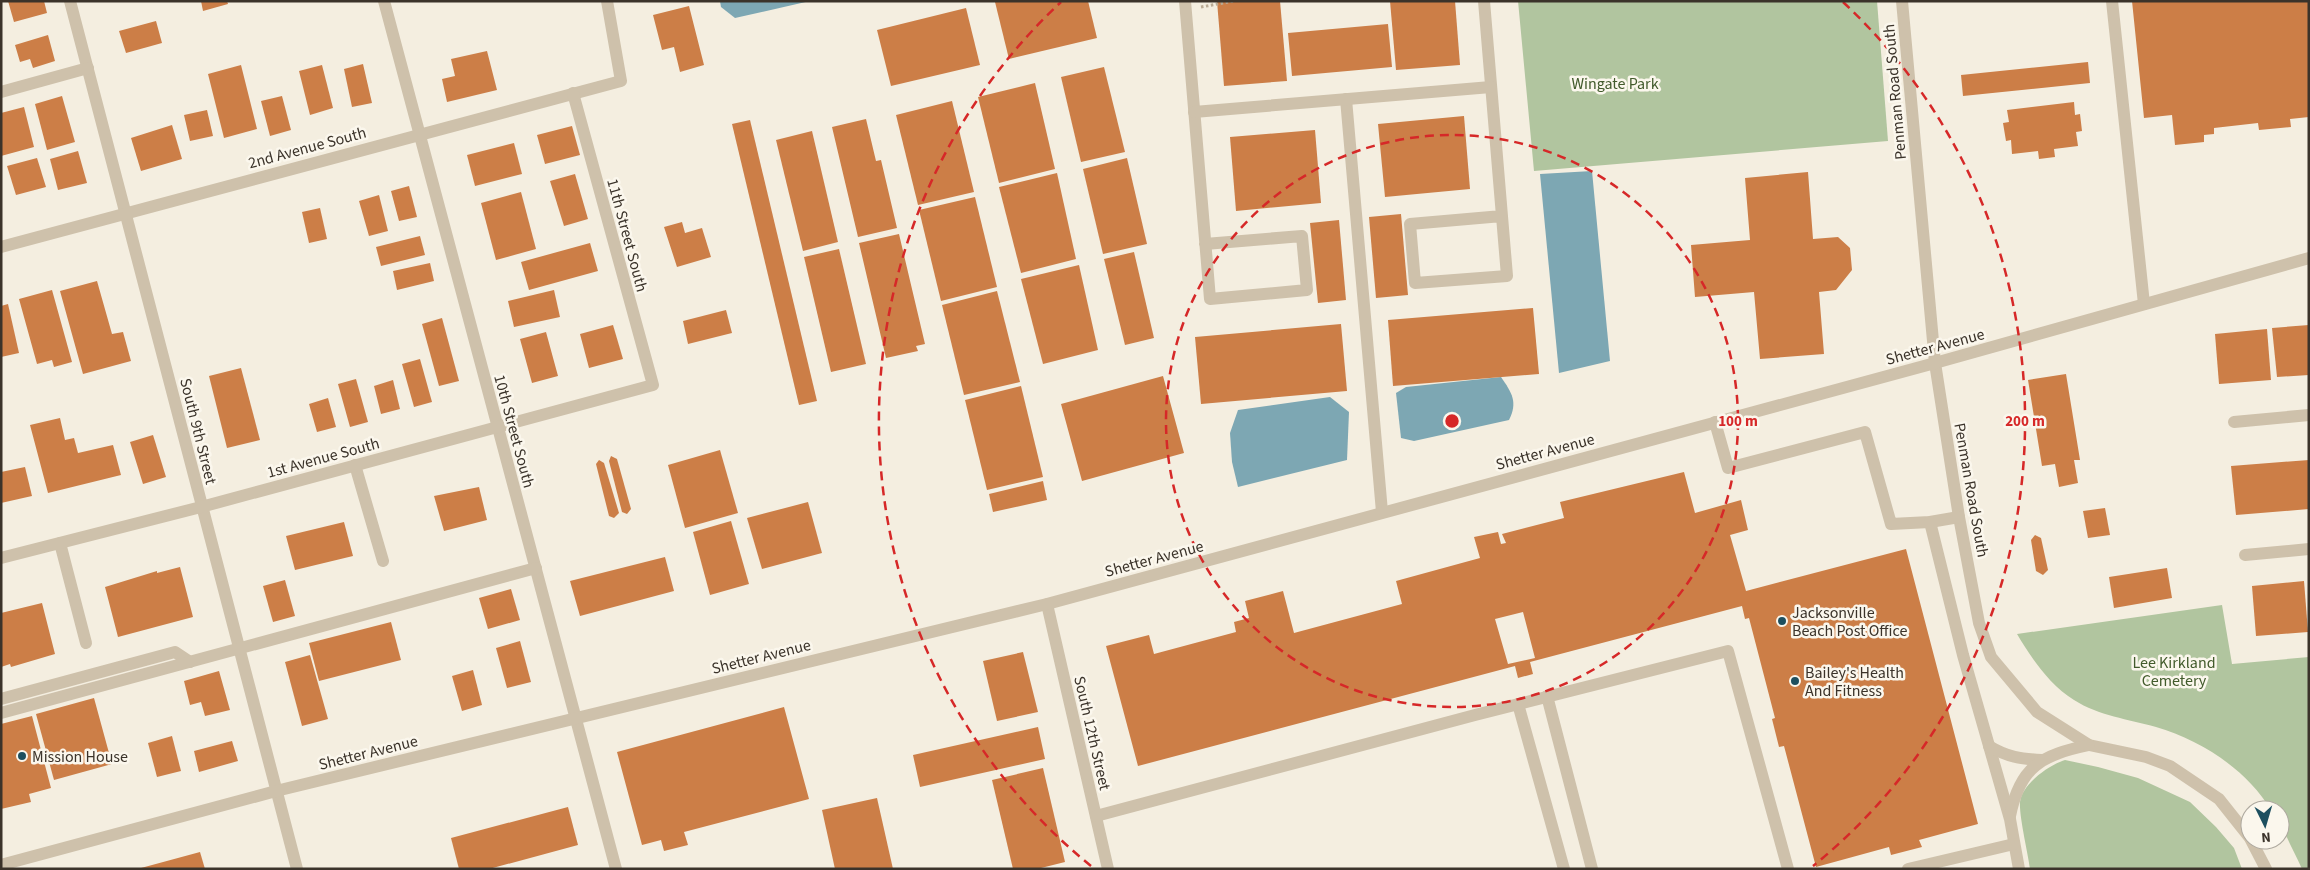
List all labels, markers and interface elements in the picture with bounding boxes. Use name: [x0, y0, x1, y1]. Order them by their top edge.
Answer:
street label: Penman Road South: [1878, 23, 1912, 161]
park label: Wingate Park: [1571, 73, 1659, 95]
street label: 2nd Avenue South: [246, 122, 369, 174]
street label: 11th Street South: [601, 176, 653, 294]
street label: Shetter Avenue: [1883, 323, 1987, 371]
street label: 10th Street South: [488, 372, 540, 490]
street label: South 9th Street: [174, 376, 222, 487]
text: 100 m: [1718, 411, 1758, 432]
text: 200 m: [2005, 411, 2045, 432]
centre of rings: [1443, 412, 1461, 430]
street label: Penman Road South: [1948, 421, 1994, 559]
street label: Shetter Avenue: [1493, 428, 1597, 476]
street label: 1st Avenue South: [265, 432, 382, 484]
street label: Shetter Avenue: [1102, 535, 1206, 583]
place label: Jacksonville Beach Post Office: [1792, 602, 1907, 642]
marker: Jacksonville Beach Post Office: [1776, 615, 1788, 627]
street label: Shetter Avenue: [709, 634, 813, 680]
park label: Lee Kirkland Cemetery: [2132, 652, 2216, 692]
place label: Bailey's Health And Fitness: [1805, 662, 1904, 702]
street label: South 12th Street: [1068, 674, 1116, 793]
marker: Bailey's Health And Fitness: [1789, 675, 1801, 687]
street label: Shetter Avenue: [316, 730, 420, 776]
place label: Mission House: [32, 746, 128, 768]
marker: Mission House: [16, 750, 28, 762]
north arrow: [2240, 800, 2290, 850]
text: N: [2261, 827, 2272, 847]

